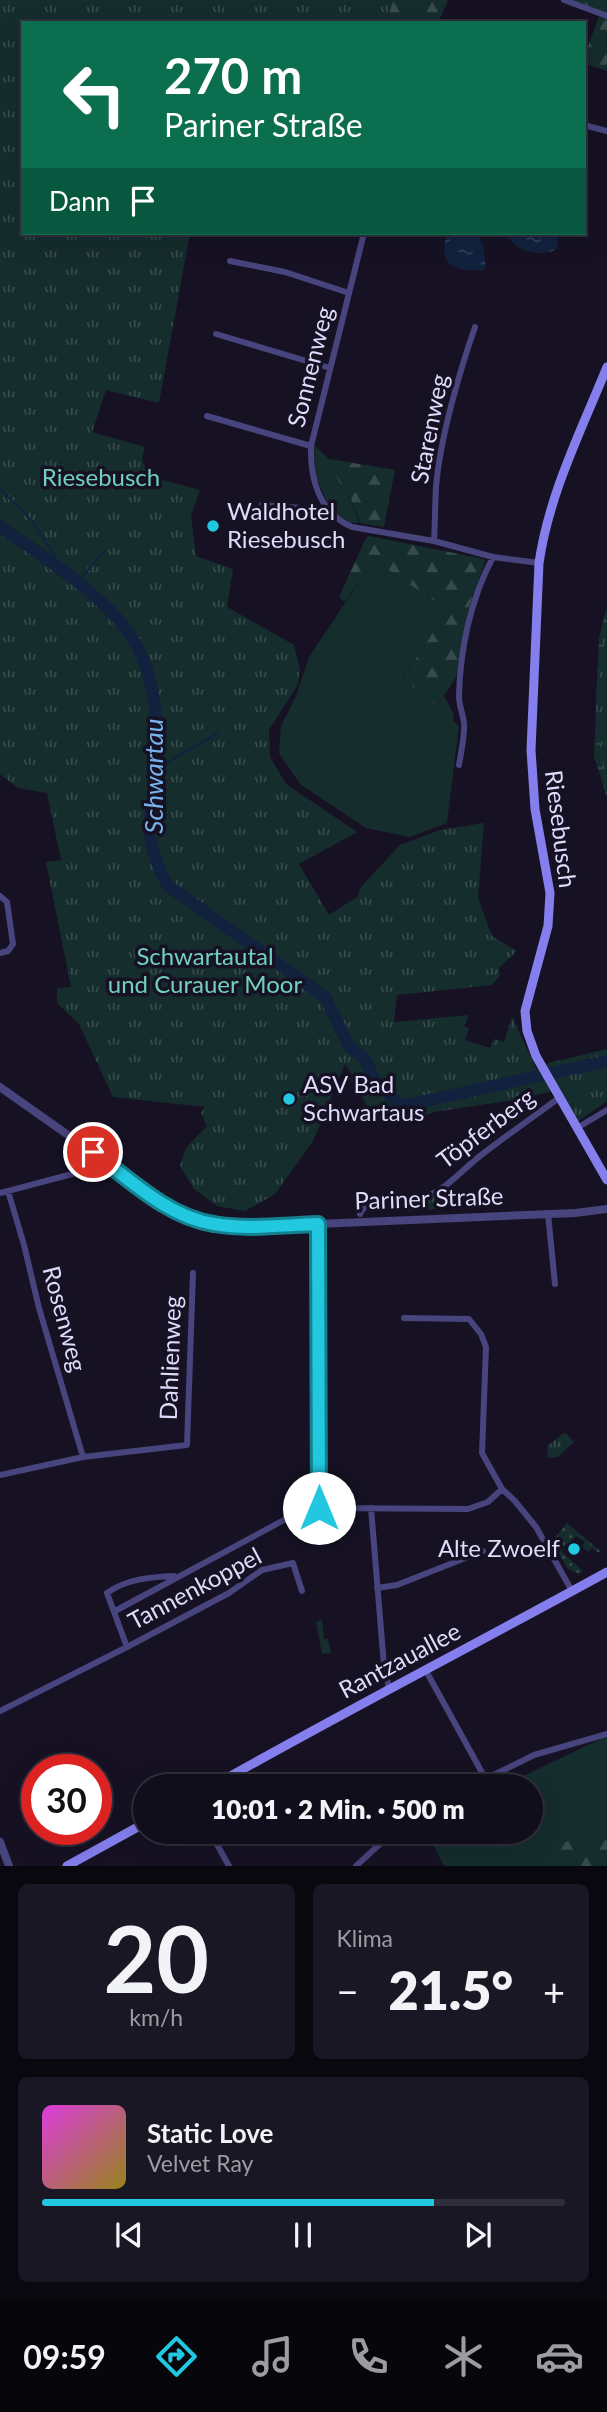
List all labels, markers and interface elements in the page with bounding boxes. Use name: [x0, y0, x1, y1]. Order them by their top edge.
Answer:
text: 270 m: [164, 46, 302, 104]
icon: left: [49, 49, 140, 140]
text: Pariner Straße: [164, 105, 363, 144]
icon: arrive: [124, 182, 162, 220]
text: Dann: [49, 185, 110, 217]
street label: Sonnenweg: [281, 303, 339, 430]
street label: Starenweg: [404, 371, 453, 486]
park label: Riesebusch: [42, 462, 160, 491]
place label: Waldhotel Riesebusch: [227, 496, 345, 553]
marker: Waldhotel Riesebusch: [205, 518, 221, 534]
water label: Schwartau: [137, 718, 169, 834]
street label: Riesebusch: [540, 768, 583, 889]
park label: Schwartautal und Curauer Moor: [108, 941, 302, 998]
place label: ASV Bad Schwartaus: [303, 1069, 424, 1126]
street label: Töpferberg: [431, 1082, 540, 1174]
marker: ASV Bad Schwartaus: [281, 1091, 297, 1107]
pin: [63, 1122, 123, 1182]
icon: arrive: [74, 1133, 112, 1171]
street label: Pariner Straße: [354, 1180, 504, 1215]
street label: Rosenweg: [37, 1263, 93, 1375]
street label: Dahlienweg: [153, 1295, 186, 1421]
position arrow: [282, 1471, 356, 1545]
place label: Alte Zwoelf: [438, 1533, 561, 1562]
street label: Tannenkoppel: [123, 1540, 266, 1635]
marker: Alte Zwoelf: [566, 1541, 582, 1557]
street label: Rantzauallee: [334, 1616, 465, 1704]
speed limit sign: 30: [21, 1754, 112, 1845]
text: 10:01 · 2 Min. · 500 m: [211, 1793, 465, 1825]
text: 20: [103, 1903, 209, 2012]
text: Klima: [337, 1924, 393, 1952]
text: 21.5°: [388, 1959, 513, 2021]
text: −: [337, 1968, 359, 2014]
text: +: [543, 1968, 565, 2014]
text: km/h: [129, 2003, 183, 2031]
text: Static Love: [147, 2117, 274, 2149]
text: Velvet Ray: [147, 2149, 253, 2177]
icon: previous: [110, 2216, 148, 2254]
icon: pause: [284, 2216, 322, 2254]
icon: next: [459, 2216, 497, 2254]
icon: directions: [152, 2332, 201, 2381]
icon: music: [248, 2332, 297, 2381]
icon: phone: [344, 2332, 393, 2381]
icon: climate: [439, 2332, 488, 2381]
icon: car: [535, 2332, 584, 2381]
text: 09:59: [23, 2337, 106, 2376]

